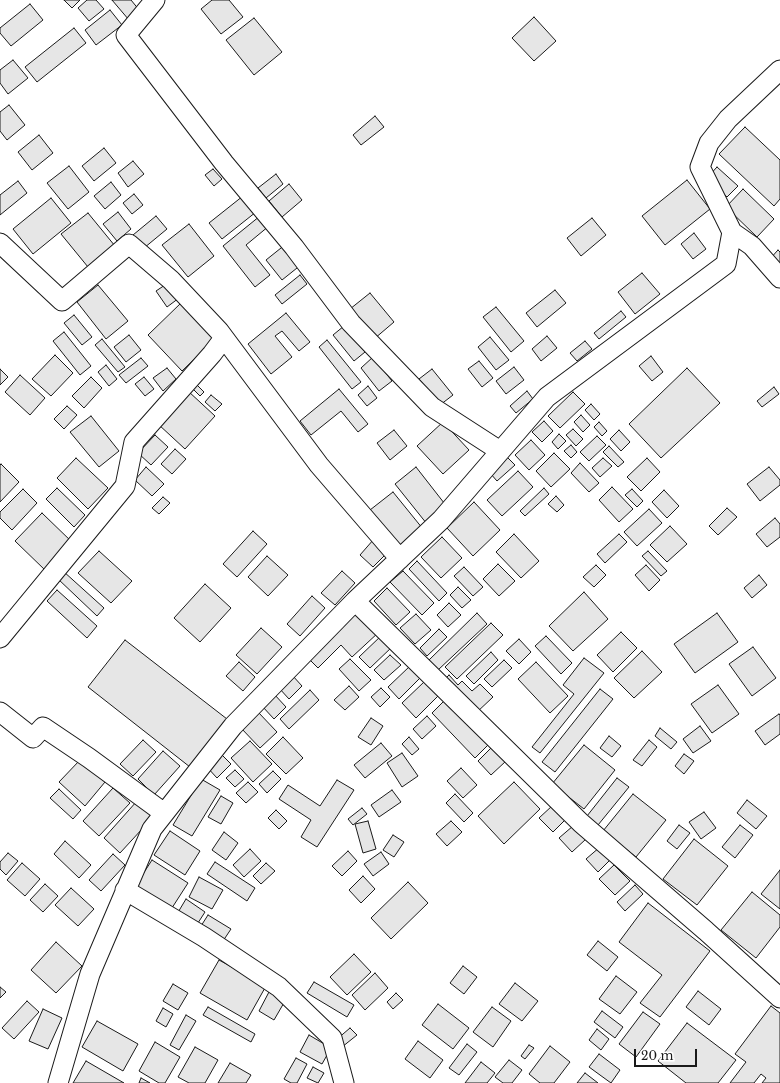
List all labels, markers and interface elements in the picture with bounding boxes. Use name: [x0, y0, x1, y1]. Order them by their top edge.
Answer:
scale bar: [636, 1041, 699, 1067]
text: 20 m: [641, 1048, 673, 1063]

